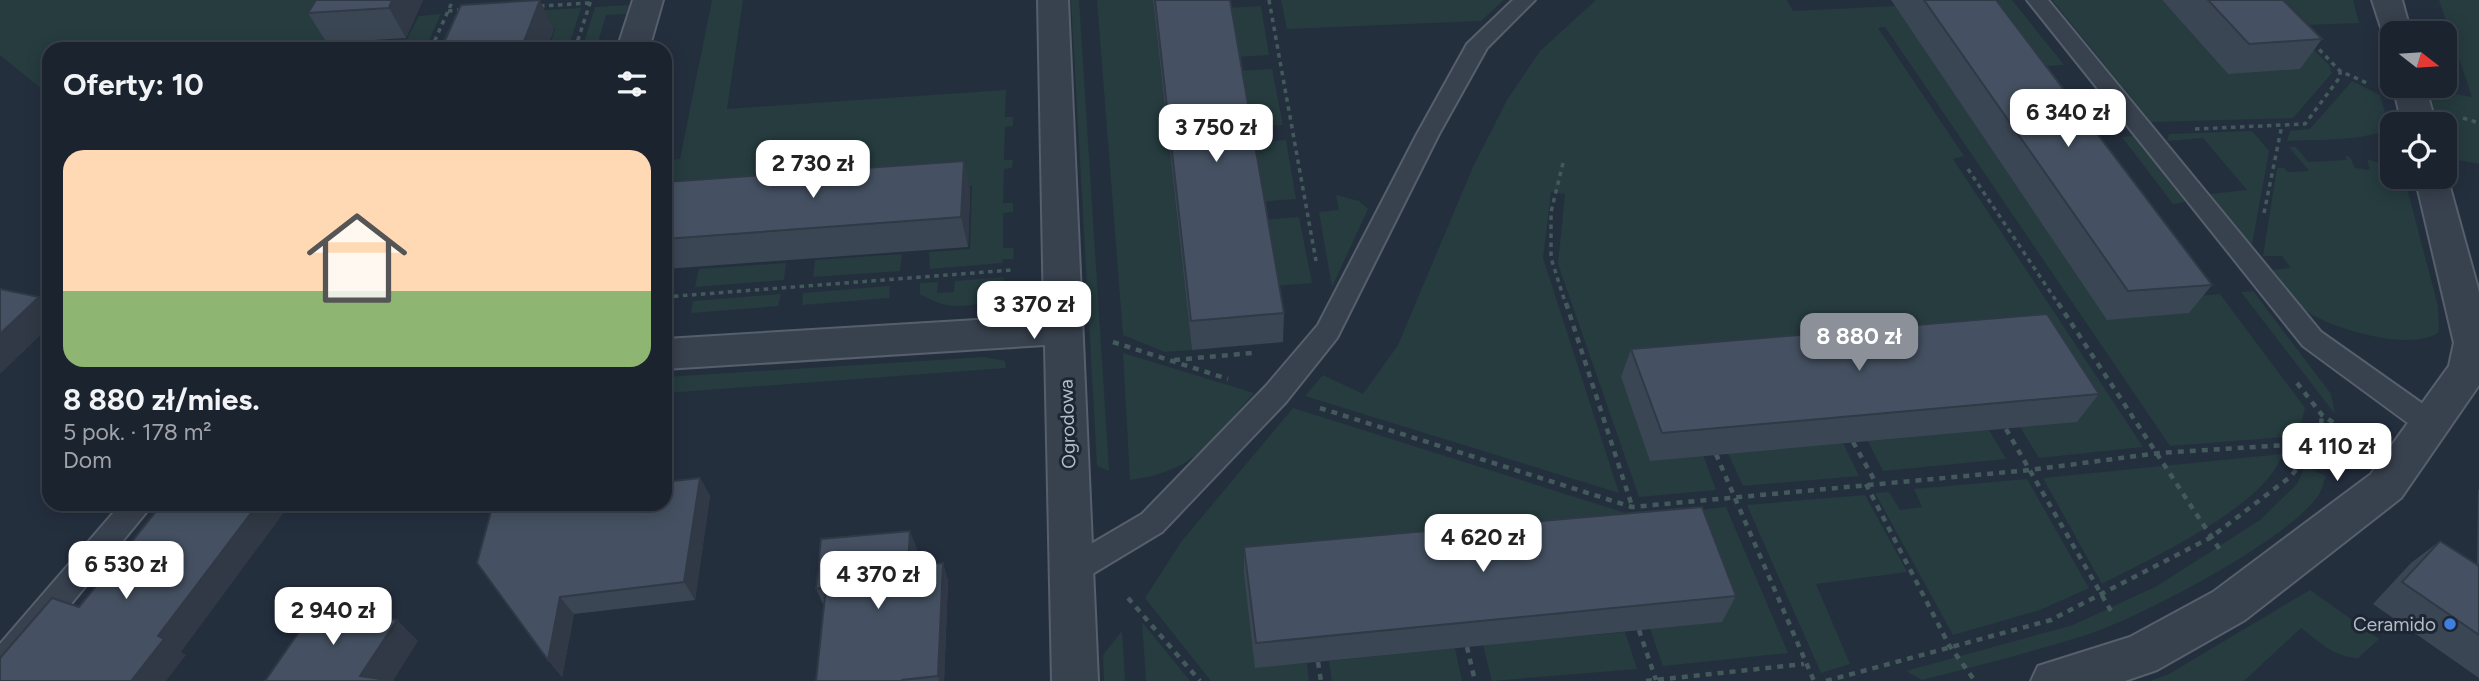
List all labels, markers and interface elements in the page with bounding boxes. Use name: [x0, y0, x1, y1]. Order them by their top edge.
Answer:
north arrow: [2380, 21, 2457, 98]
map controls: [2380, 21, 2457, 189]
icon: filters: [613, 65, 651, 103]
text: Oferty: 10: [63, 66, 204, 103]
pin: 6 340 zł: [1996, 90, 2140, 149]
text: 6 340 zł: [2026, 98, 2110, 126]
pin: 3 750 zł: [1144, 104, 1288, 164]
button: locate: [2380, 112, 2457, 189]
text: 3 750 zł: [1175, 113, 1257, 141]
pin: 2 730 zł: [741, 140, 885, 200]
text: 2 730 zł: [772, 149, 854, 177]
icon: home: [294, 195, 420, 321]
pin: 3 370 zł: [962, 282, 1106, 341]
text: 3 370 zł: [993, 290, 1075, 318]
pin: 8 880 zł: [1787, 314, 1931, 373]
text: 8 880 zł: [1816, 322, 1902, 350]
street label: Ogrodowa: [1054, 379, 1081, 469]
text: 8 880 zł/mies.: [63, 381, 260, 418]
text: 5 pok. · 178 m²: [63, 418, 212, 446]
pin: 4 110 zł: [2265, 424, 2409, 483]
text: 4 110 zł: [2298, 432, 2376, 460]
text: Dom: [63, 446, 112, 474]
pin: 4 620 zł: [1411, 514, 1555, 574]
text: 4 620 zł: [1441, 523, 1525, 551]
pin: 6 530 zł: [54, 542, 198, 601]
text: 6 530 zł: [85, 550, 167, 578]
pin: 4 370 zł: [806, 552, 950, 611]
text: 4 370 zł: [836, 560, 920, 588]
pin: 2 940 zł: [261, 588, 405, 647]
text: 2 940 zł: [291, 596, 375, 624]
place label: Ceramido: [2353, 613, 2436, 636]
marker: Ceramido: [2442, 616, 2458, 632]

